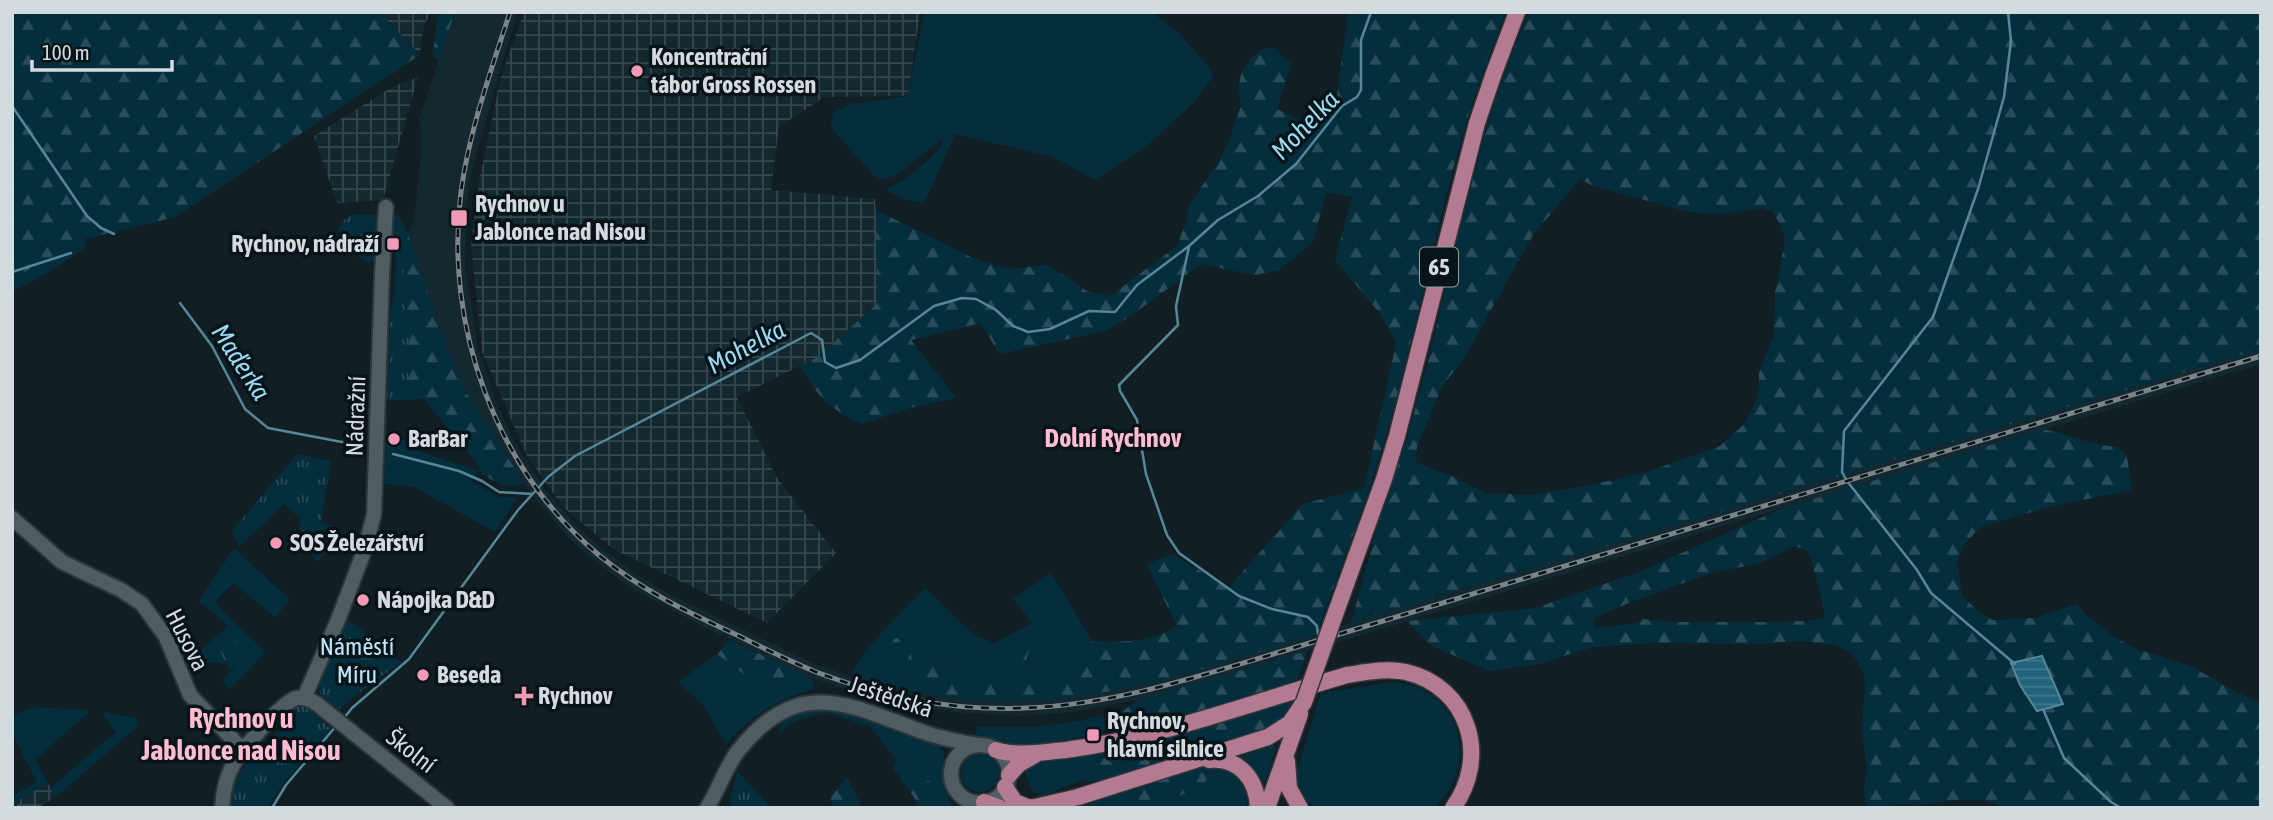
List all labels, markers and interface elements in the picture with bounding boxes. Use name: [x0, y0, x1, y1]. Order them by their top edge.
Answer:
scale bar: [32, 28, 172, 72]
text: 100 m: [42, 40, 90, 64]
place label: Koncentrační tábor Gross Rossen: [650, 43, 816, 98]
marker: Koncentrační tábor Gross Rossen: [629, 63, 645, 79]
water label: Mohelka: [1265, 84, 1345, 166]
place label: Rychnov u Jablonce nad Nisou: [474, 190, 646, 245]
marker: Rychnov u Jablonce nad Nisou: [449, 208, 469, 228]
place label: Rychnov, nádraží: [231, 230, 379, 257]
marker: Rychnov, nádraží: [385, 236, 401, 252]
road number: 65: [1420, 248, 1458, 286]
water label: Mohelka: [702, 314, 790, 380]
water label: Maďerka: [205, 318, 277, 406]
street label: Nádražní: [341, 375, 370, 457]
district label: Dolní Rychnov: [1045, 423, 1182, 453]
place label: BarBar: [408, 425, 468, 452]
marker: BarBar: [386, 431, 402, 447]
place label: SOS Železářství: [290, 529, 424, 556]
marker: SOS Železářství: [268, 535, 284, 551]
place label: Nápojka D&D: [377, 586, 495, 613]
marker: Nápojka D&D: [355, 592, 371, 608]
street label: Husova: [160, 604, 214, 675]
park label: Náměstí Míru: [320, 633, 394, 688]
place label: Beseda: [437, 661, 501, 688]
marker: Beseda: [415, 667, 431, 683]
street label: Ještědská: [846, 670, 936, 723]
place label: Rychnov: [538, 682, 613, 709]
marker: Rychnov: [516, 688, 532, 704]
district label: Rychnov u Jablonce nad Nisou: [140, 702, 341, 766]
place label: Rychnov, hlavní silnice: [1107, 707, 1224, 762]
street label: Školní: [381, 723, 441, 778]
marker: Rychnov, hlavní silnice: [1085, 727, 1101, 743]

